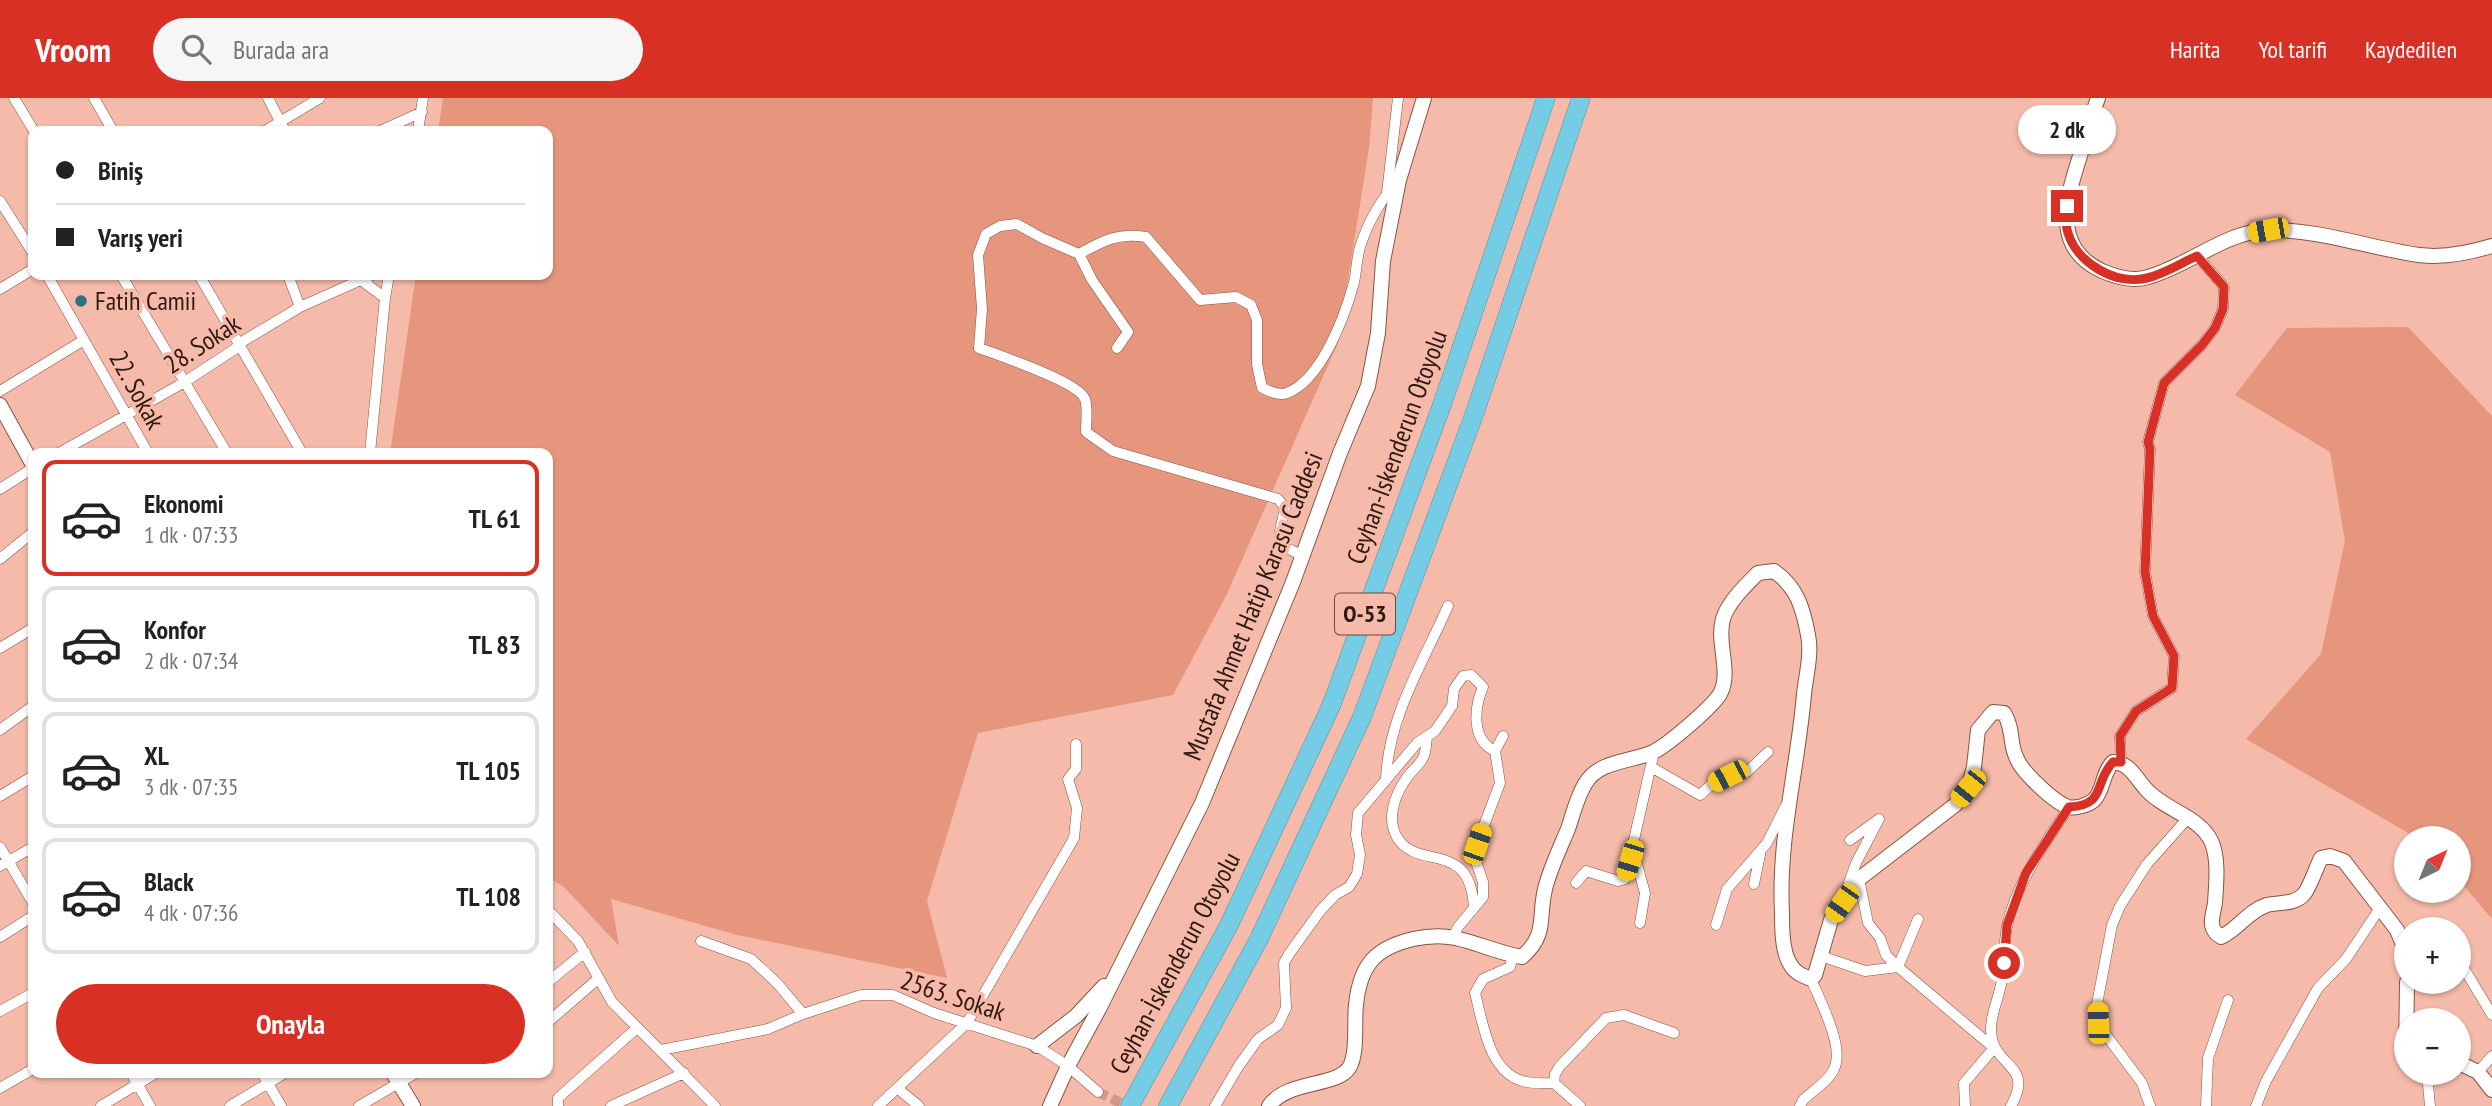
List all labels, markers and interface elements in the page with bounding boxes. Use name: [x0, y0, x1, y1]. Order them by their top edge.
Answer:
search box: [153, 18, 643, 81]
text: Vroom: [35, 28, 111, 71]
icon: search: [177, 30, 215, 68]
text: Burada ara: [233, 33, 329, 66]
text: Harita: [2170, 34, 2220, 65]
text: Yol tarifi: [2258, 34, 2327, 65]
text: Kaydedilen: [2365, 34, 2457, 65]
callout: 2 dk: [2018, 105, 2116, 154]
text: 2 dk: [2049, 115, 2085, 144]
text: Biniş: [98, 154, 143, 187]
route end: [2051, 190, 2083, 222]
car: [2246, 216, 2291, 244]
text: Varış yeri: [98, 221, 183, 254]
place label: Fatih Camii: [95, 284, 196, 317]
marker: Fatih Camii: [73, 293, 89, 309]
street label: 28. Sokak: [157, 307, 246, 381]
street label: Ceyhan-İskenderun Otoyolu: [1339, 325, 1454, 568]
street label: 22. Sokak: [102, 345, 172, 435]
street label: Mustafa Ahmet Hatip Karasu Caddesi: [1176, 447, 1330, 765]
icon: car: [60, 487, 123, 550]
text: Ekonomi: [144, 487, 224, 520]
text: TL 61: [469, 502, 521, 535]
text: 1 dk · 07:33: [144, 520, 238, 549]
road number: O-53: [1335, 593, 1395, 634]
icon: car: [60, 613, 123, 676]
text: Konfor: [144, 613, 206, 646]
text: TL 83: [469, 628, 521, 661]
text: 2 dk · 07:34: [144, 646, 238, 675]
icon: car: [60, 739, 123, 802]
text: XL: [144, 739, 169, 772]
text: TL 105: [456, 754, 521, 787]
car: [1705, 757, 1752, 795]
car: [1947, 765, 1990, 811]
text: 3 dk · 07:35: [144, 772, 238, 801]
car: [1461, 821, 1494, 867]
north arrow: [2394, 826, 2471, 903]
map controls: [2394, 826, 2471, 1085]
car: [1614, 837, 1647, 883]
street label: Ceyhan-İskenderun Otoyolu: [1102, 846, 1247, 1079]
icon: car: [60, 865, 123, 928]
text: Black: [144, 865, 194, 898]
text: TL 108: [456, 880, 521, 913]
car: [1822, 880, 1863, 926]
text: 4 dk · 07:36: [144, 898, 238, 927]
button: +: [2394, 917, 2471, 994]
route start: [1988, 947, 2020, 979]
street label: 2563. Sokak: [897, 963, 1010, 1028]
button: Onayla: [56, 984, 525, 1064]
car: [2087, 1002, 2110, 1044]
button: −: [2394, 1008, 2471, 1085]

